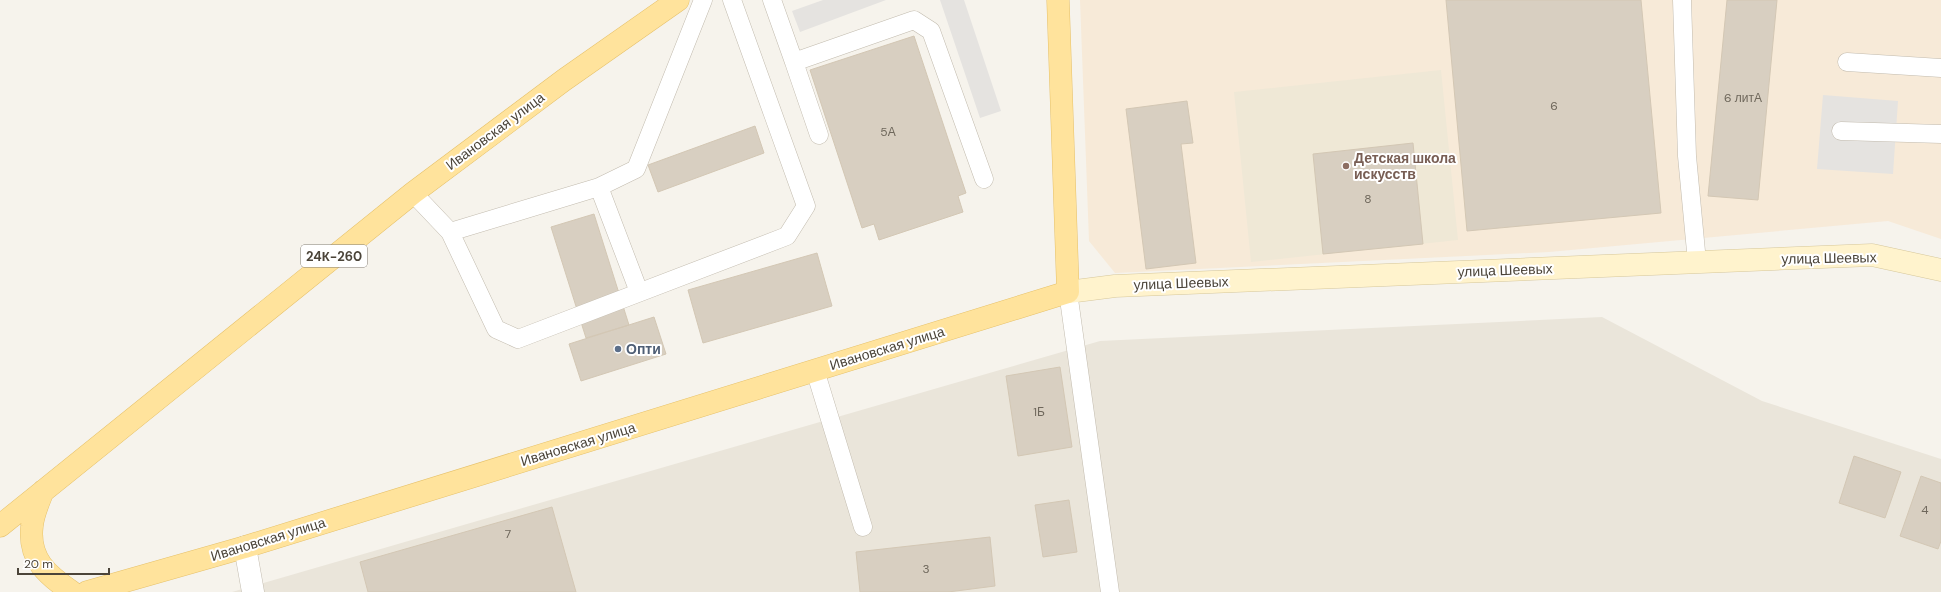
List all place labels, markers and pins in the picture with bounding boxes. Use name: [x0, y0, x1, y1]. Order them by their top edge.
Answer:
place label: Детская школа искусств: [1354, 149, 1456, 183]
marker: Детская школа искусств: [1341, 161, 1351, 171]
place label: Опти: [626, 340, 661, 358]
marker: Опти: [613, 344, 623, 354]

